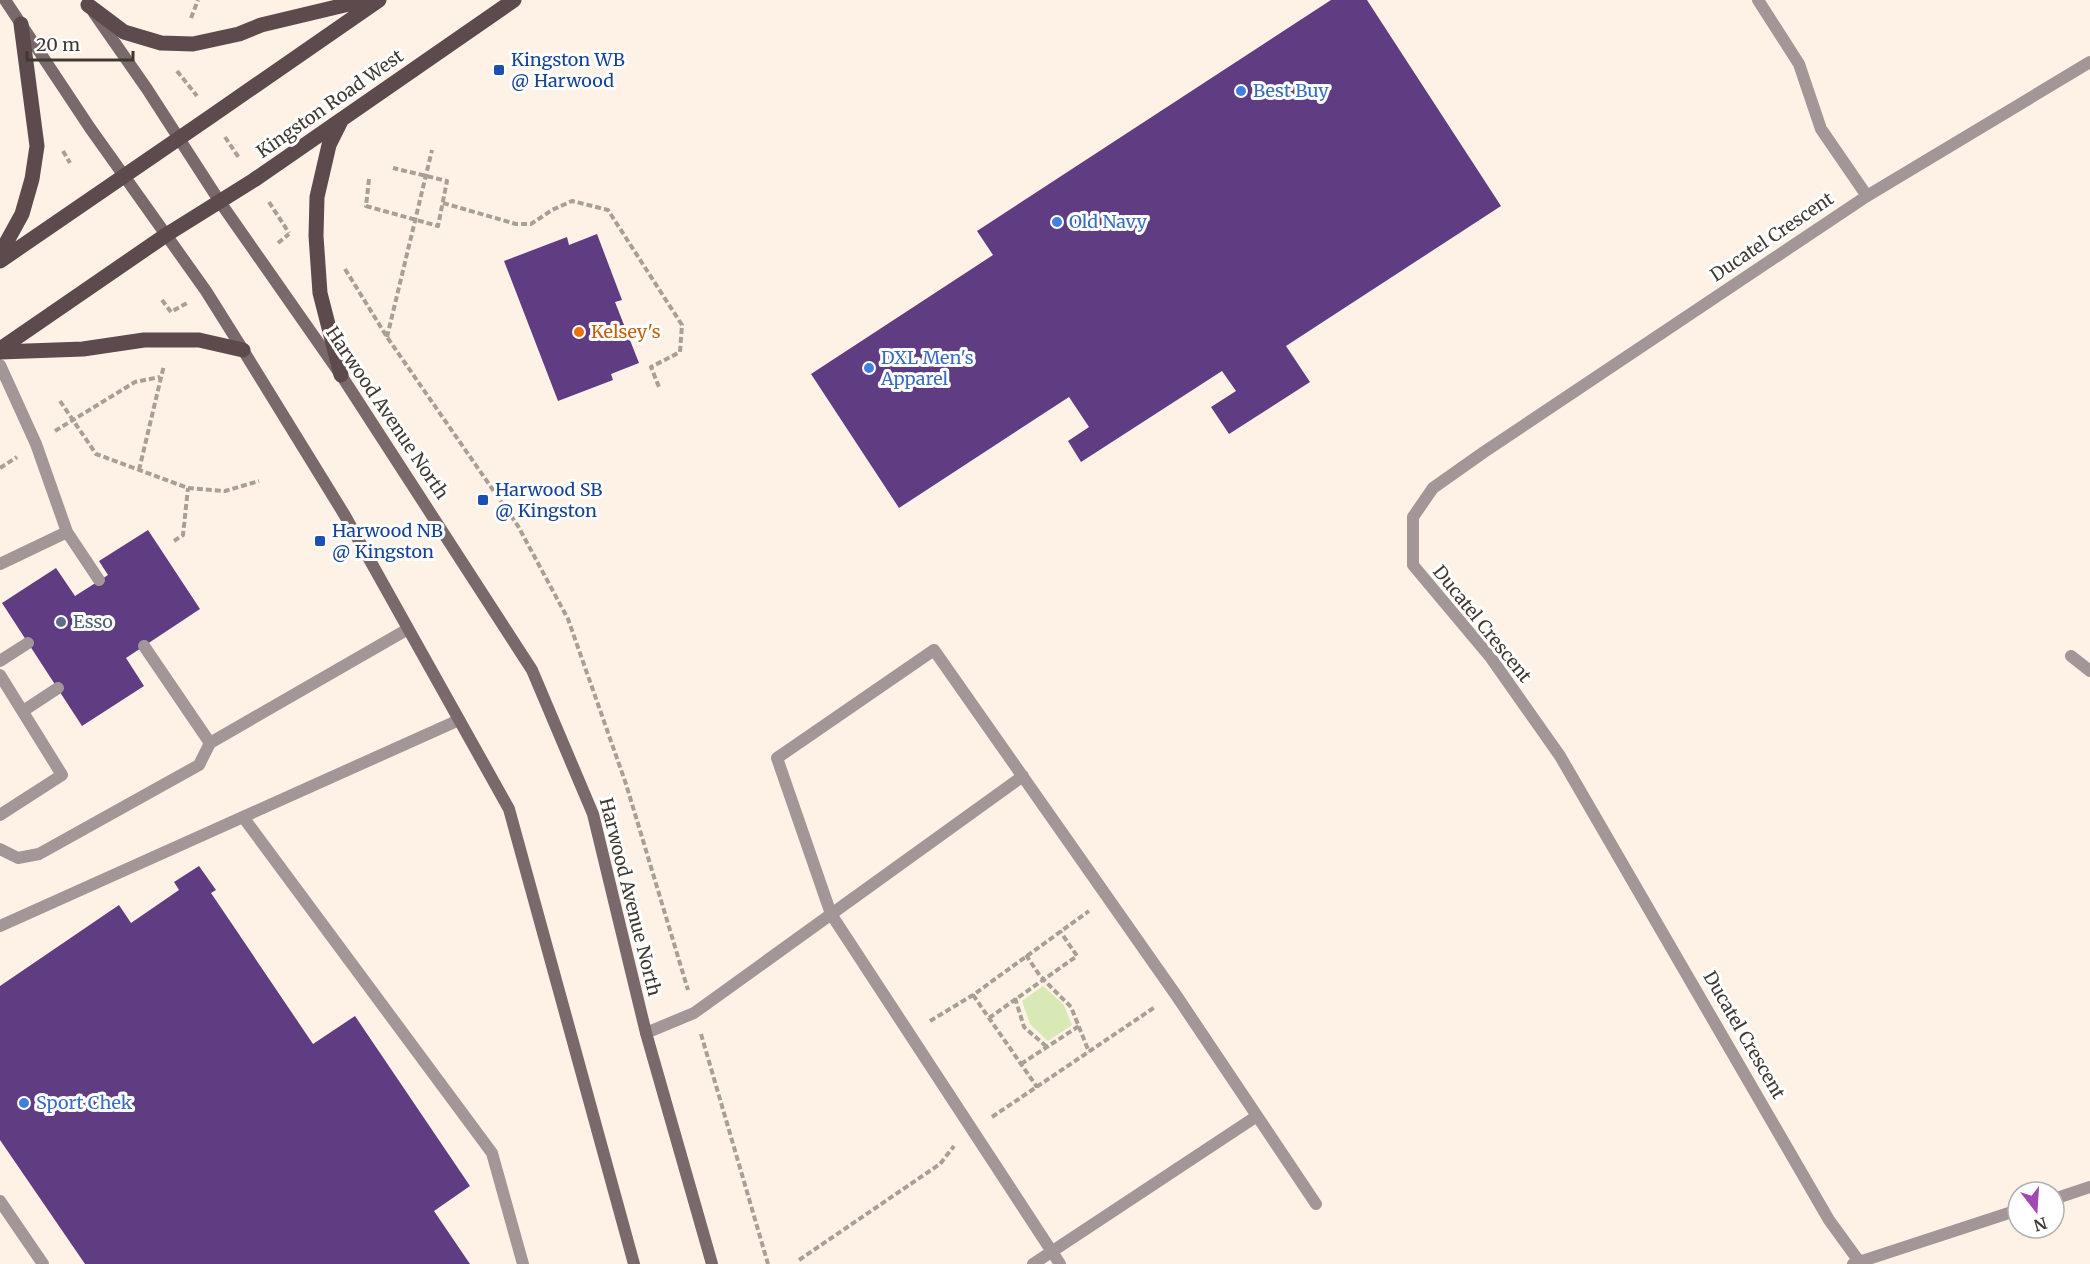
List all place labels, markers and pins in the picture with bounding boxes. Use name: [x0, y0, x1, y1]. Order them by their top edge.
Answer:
place label: Kingston WB @ Harwood: [511, 48, 625, 92]
marker: Kingston WB @ Harwood: [492, 63, 506, 77]
place label: Best Buy: [1253, 79, 1329, 102]
marker: Best Buy: [1234, 84, 1248, 98]
place label: Old Navy: [1069, 210, 1147, 233]
marker: Old Navy: [1050, 215, 1064, 229]
place label: Kelsey's: [591, 320, 661, 343]
marker: Kelsey's: [572, 325, 586, 339]
place label: DXL Men's Apparel: [880, 346, 974, 390]
marker: DXL Men's Apparel: [862, 361, 876, 375]
place label: Harwood SB @ Kingston: [495, 478, 602, 522]
marker: Harwood SB @ Kingston: [476, 493, 490, 507]
place label: Harwood NB @ Kingston: [332, 519, 443, 563]
marker: Harwood NB @ Kingston: [313, 534, 327, 548]
place label: Esso: [73, 610, 113, 633]
marker: Esso: [54, 615, 68, 629]
place label: Sport Chek: [36, 1091, 133, 1114]
marker: Sport Chek: [17, 1096, 31, 1110]

